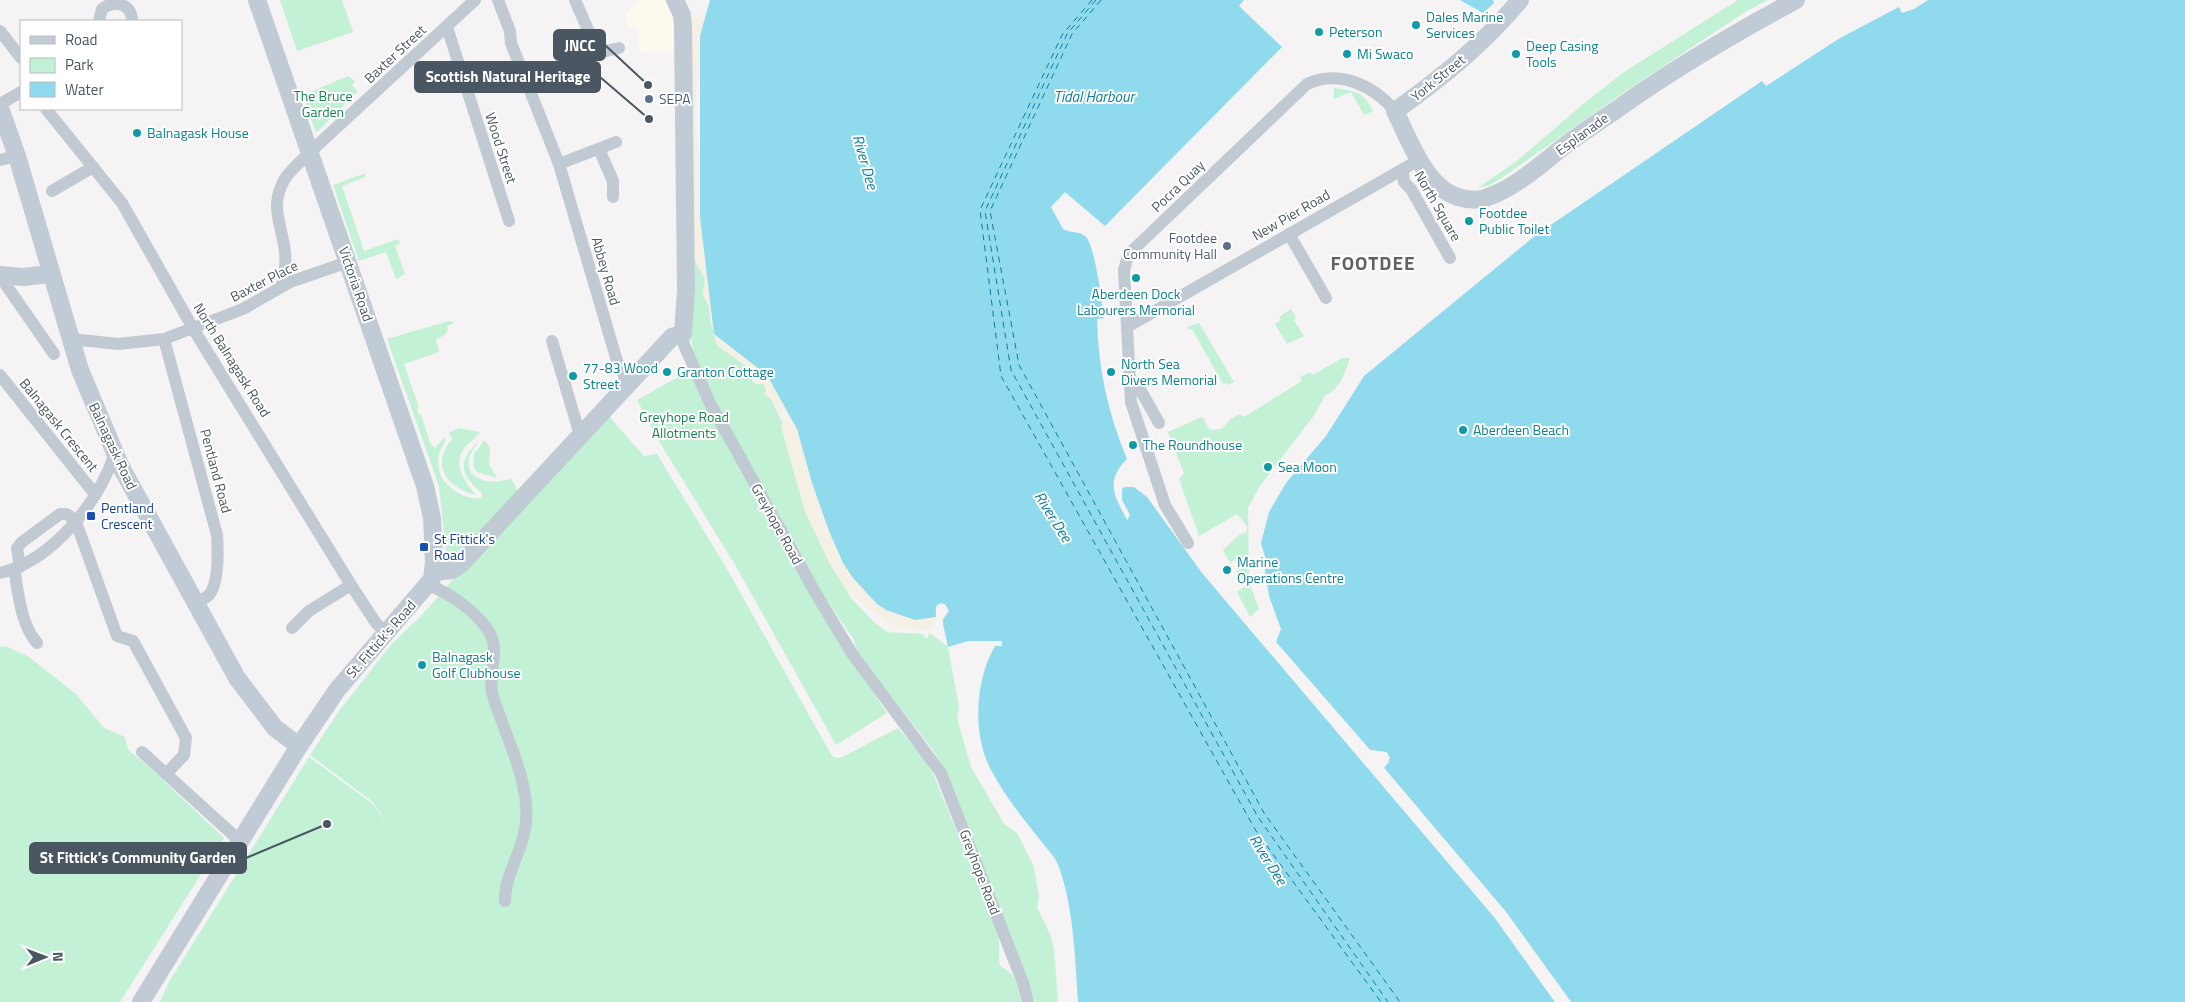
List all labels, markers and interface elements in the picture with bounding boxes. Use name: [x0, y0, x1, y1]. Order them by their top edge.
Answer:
place label: Dales Marine Services: [1426, 6, 1503, 43]
street label: Baxter Street: [359, 19, 430, 88]
marker: Dales Marine Services: [1410, 19, 1422, 31]
legend: [20, 20, 182, 110]
place label: Peterson: [1329, 21, 1383, 42]
marker: Peterson: [1313, 26, 1325, 38]
text: Road: [65, 28, 97, 51]
callout: JNCC: [554, 30, 605, 60]
text: JNCC: [564, 34, 596, 57]
place label: Deep Casing Tools: [1526, 35, 1599, 72]
place label: Mi Swaco: [1357, 43, 1413, 64]
marker: Mi Swaco: [1341, 48, 1353, 60]
marker: Deep Casing Tools: [1510, 48, 1522, 60]
street label: York Street: [1406, 49, 1469, 106]
text: Park: [65, 53, 94, 76]
callout: Scottish Natural Heritage: [415, 62, 600, 92]
text: Scottish Natural Heritage: [426, 65, 591, 88]
text: Water: [65, 78, 104, 101]
park label: The Bruce Garden: [293, 85, 353, 122]
water label: Tidal Harbour: [1054, 85, 1136, 108]
place label: SEPA: [659, 88, 691, 109]
marker: SEPA: [643, 93, 655, 105]
street label: Esplanade: [1551, 107, 1613, 160]
street label: Wood Street: [480, 110, 523, 186]
place label: Balnagask House: [147, 122, 249, 143]
marker: Balnagask House: [131, 127, 143, 139]
water label: River Dee: [847, 132, 885, 193]
street label: Pocra Quay: [1146, 155, 1209, 216]
street label: North Square: [1410, 167, 1467, 245]
street label: New Pier Road: [1248, 184, 1334, 245]
place label: Footdee Public Toilet: [1479, 202, 1549, 239]
marker: Footdee Public Toilet: [1463, 215, 1475, 227]
place label: Footdee Community Hall: [1123, 227, 1217, 264]
street label: Abbey Road: [587, 234, 626, 307]
marker: Footdee Community Hall: [1221, 240, 1233, 252]
street label: Victoria Road: [334, 244, 379, 324]
district label: FOOTDEE: [1331, 248, 1415, 277]
street label: Baxter Place: [226, 255, 301, 307]
marker: Aberdeen Dock Labourers Memorial: [1130, 272, 1142, 284]
place label: Aberdeen Dock Labourers Memorial: [1077, 283, 1195, 320]
street label: North Balnagask Road: [189, 298, 276, 421]
place label: North Sea Divers Memorial: [1121, 353, 1217, 390]
place label: 77-83 Wood Street: [583, 357, 658, 394]
place label: Granton Cottage: [677, 361, 774, 382]
marker: Granton Cottage: [661, 366, 673, 378]
marker: North Sea Divers Memorial: [1105, 366, 1117, 378]
marker: 77-83 Wood Street: [567, 370, 579, 382]
street label: Balnagask Crescent: [15, 373, 104, 476]
street label: Balnagask Road: [84, 399, 143, 493]
park label: Greyhope Road Allotments: [639, 406, 729, 443]
place label: Aberdeen Beach: [1473, 419, 1569, 440]
marker: Aberdeen Beach: [1457, 424, 1469, 436]
street label: Pentland Road: [195, 426, 238, 515]
place label: The Roundhouse: [1143, 434, 1242, 455]
marker: The Roundhouse: [1127, 439, 1139, 451]
place label: Sea Moon: [1278, 456, 1337, 477]
marker: Sea Moon: [1262, 461, 1274, 473]
street label: Greyhope Road: [746, 479, 808, 568]
water label: River Dee: [1029, 487, 1079, 548]
place label: Pentland Crescent: [101, 497, 154, 534]
marker: Pentland Crescent: [85, 510, 97, 522]
place label: St Fittick's Road: [434, 528, 495, 565]
marker: St Fittick's Road: [418, 541, 430, 553]
place label: Marine Operations Centre: [1237, 551, 1344, 588]
marker: Marine Operations Centre: [1221, 564, 1233, 576]
street label: St. Fittick's Road: [341, 595, 420, 682]
place label: Balnagask Golf Clubhouse: [432, 646, 521, 683]
marker: Balnagask Golf Clubhouse: [416, 659, 428, 671]
street label: Greyhope Road: [955, 826, 1006, 917]
water label: River Dee: [1244, 830, 1294, 891]
callout: St Fittick's Community Garden: [30, 843, 246, 873]
text: St Fittick's Community Garden: [40, 846, 236, 869]
north arrow: [20, 932, 70, 982]
text: N: [48, 952, 69, 962]

